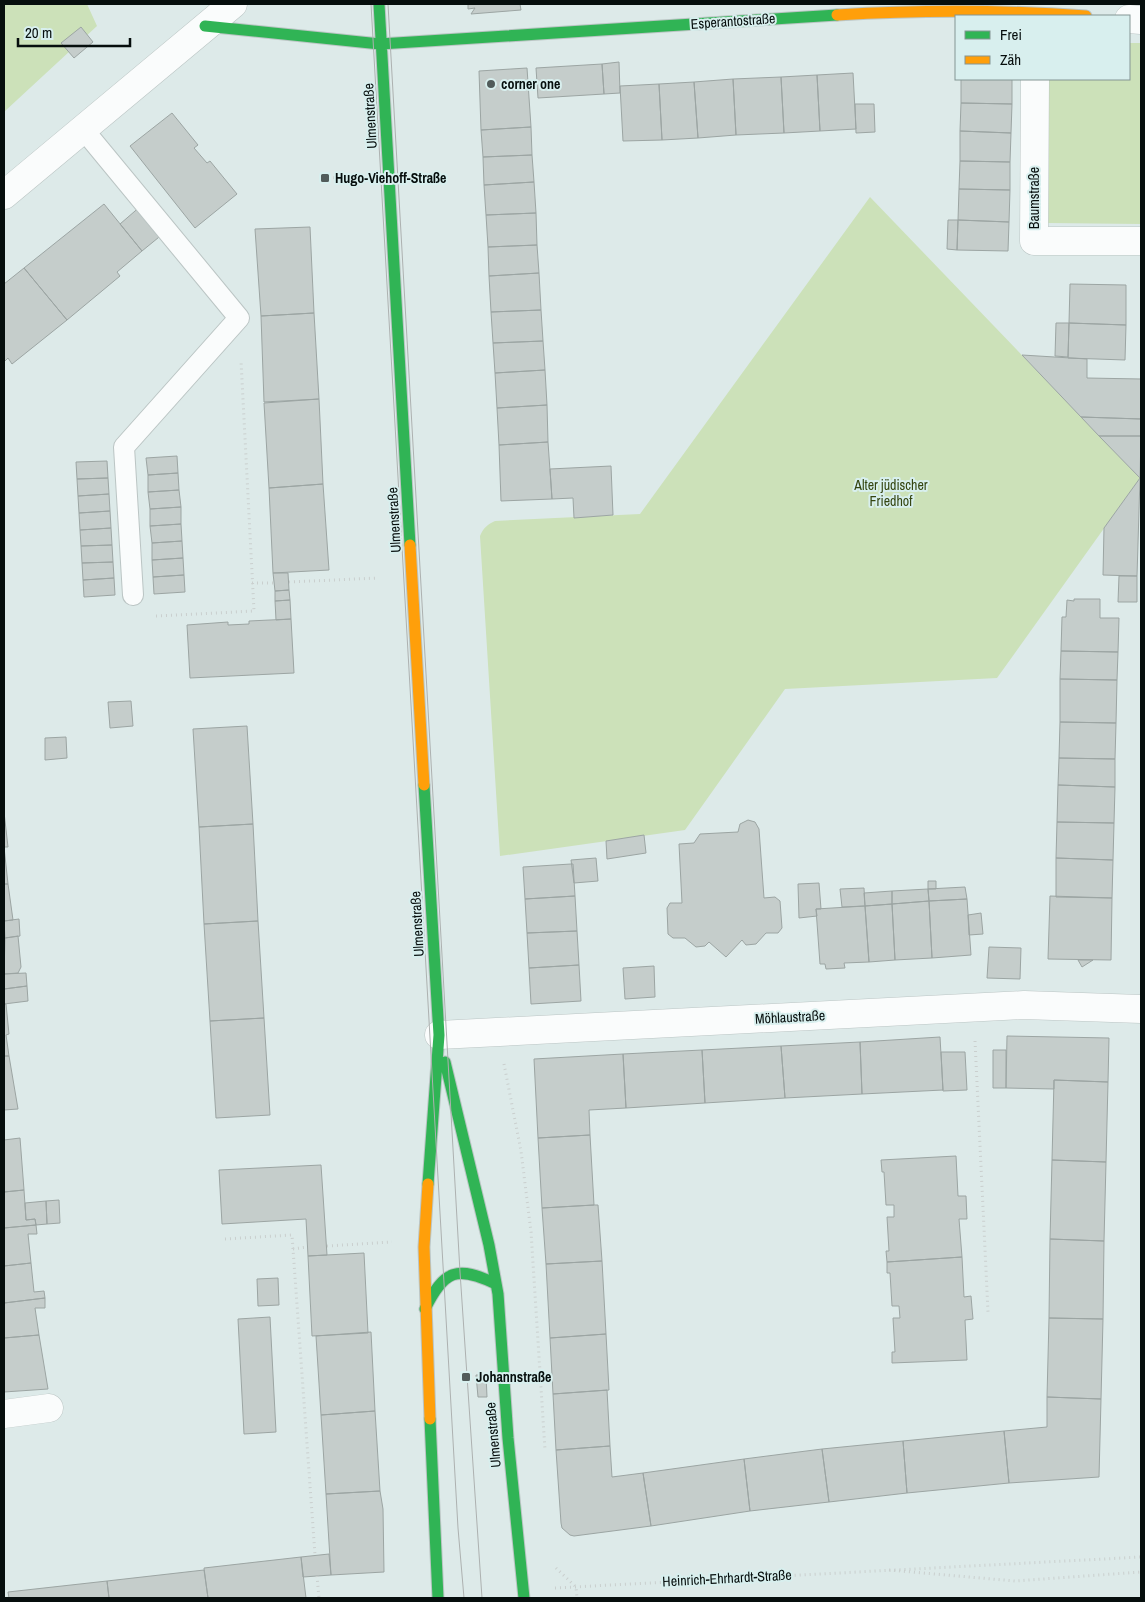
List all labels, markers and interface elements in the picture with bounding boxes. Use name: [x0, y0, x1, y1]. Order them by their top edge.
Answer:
street label: Esperantostraße: [690, 9, 776, 33]
scale bar: [18, 15, 130, 47]
legend: [955, 15, 1130, 80]
text: 20 m: [25, 22, 52, 43]
text: Frei: [1000, 24, 1022, 45]
text: Zäh: [1000, 49, 1021, 70]
place label: corner one: [501, 75, 560, 93]
marker: corner one: [485, 78, 497, 90]
street label: Ulmenstraße: [359, 83, 381, 149]
street label: Baumstraße: [1025, 167, 1043, 229]
place label: Hugo-Viehoff-Straße: [335, 169, 446, 187]
marker: Hugo-Viehoff-Straße: [319, 172, 331, 184]
park label: Alter jüdischer Friedhof: [853, 476, 928, 510]
street label: Ulmenstraße: [383, 487, 405, 553]
street label: Ulmenstraße: [406, 891, 428, 957]
street label: Möhlaustraße: [754, 1006, 826, 1028]
place label: Johannstraße: [476, 1368, 551, 1386]
marker: Johannstraße: [460, 1371, 472, 1383]
street label: Ulmenstraße: [481, 1401, 505, 1469]
street label: Heinrich-Ehrhardt-Straße: [662, 1566, 792, 1590]

